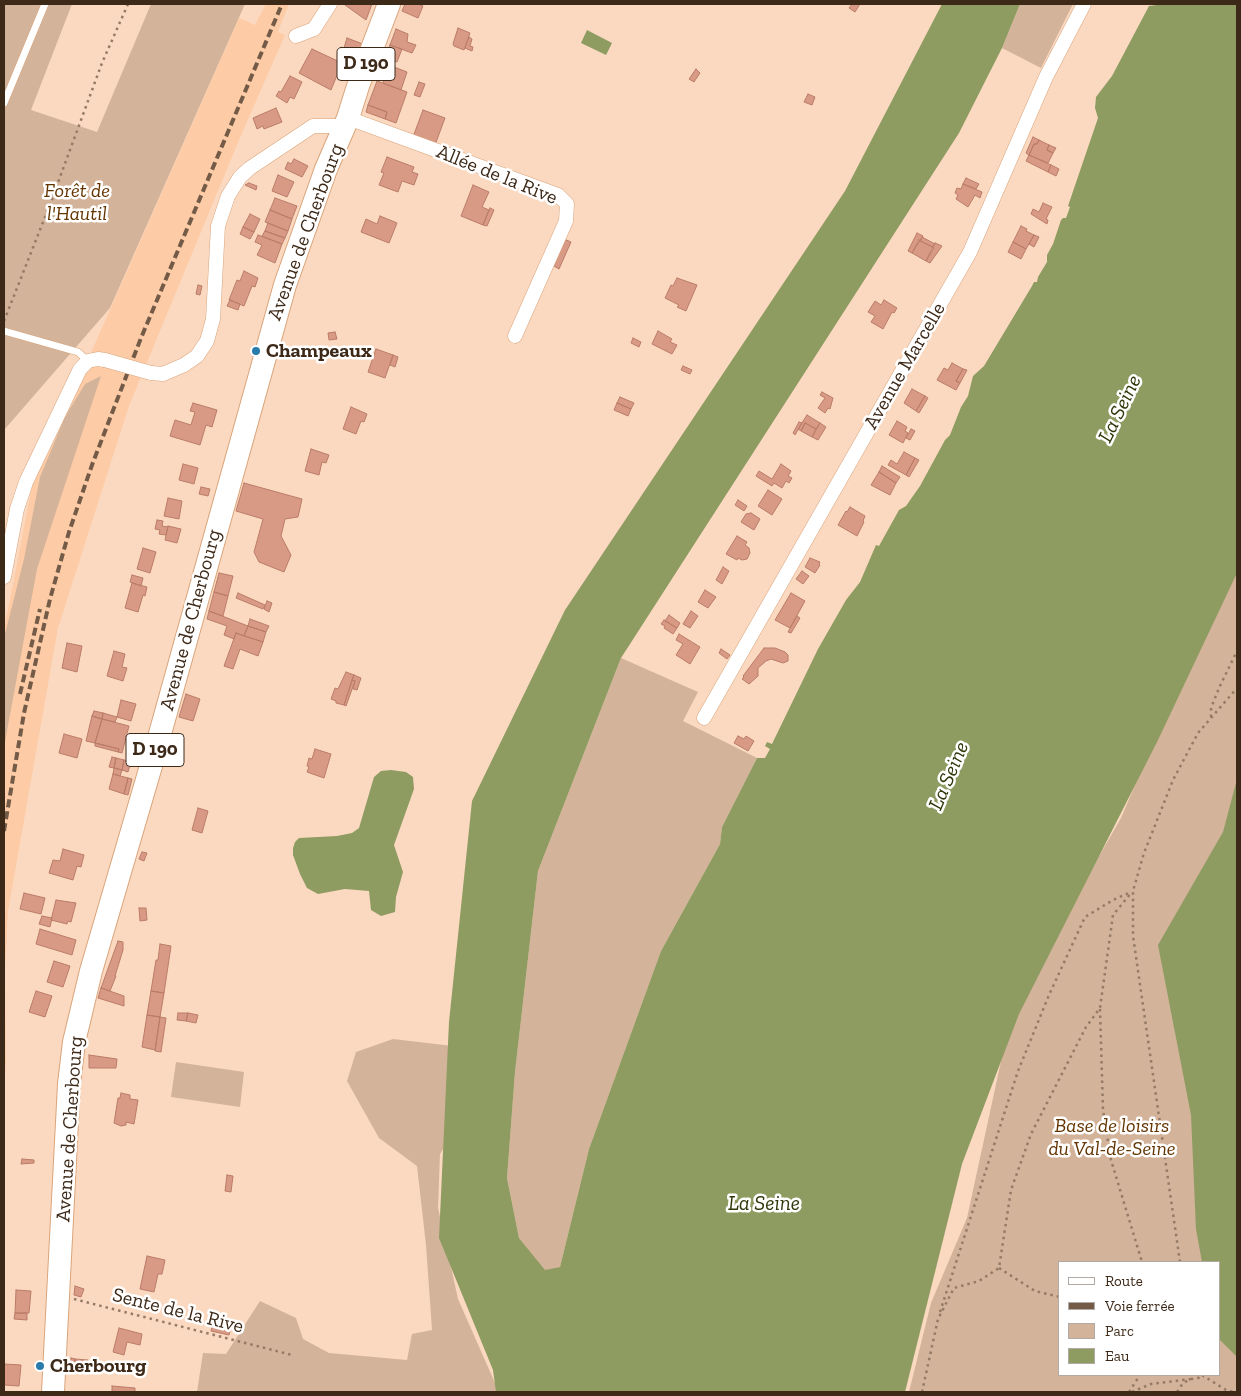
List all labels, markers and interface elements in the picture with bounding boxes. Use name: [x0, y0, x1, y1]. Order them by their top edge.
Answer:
road number: D 190: [337, 48, 395, 80]
street label: Avenue de Cherbourg: [263, 140, 349, 324]
street label: Allée de la Rive: [433, 140, 561, 210]
park label: Forêt de l'Hautil: [44, 179, 110, 226]
street label: Avenue Marcelle: [859, 298, 951, 434]
place label: Champeaux: [266, 339, 372, 363]
marker: Champeaux: [250, 345, 262, 357]
water label: La Seine: [1093, 371, 1147, 447]
street label: Avenue de Cherbourg: [155, 527, 227, 713]
road number: D 190: [126, 734, 184, 766]
water label: La Seine: [923, 738, 975, 814]
street label: Avenue de Cherbourg: [52, 1035, 88, 1223]
park label: Base de loisirs du Val-de-Seine: [1048, 1114, 1176, 1161]
water label: La Seine: [728, 1191, 800, 1217]
legend: [1058, 1261, 1221, 1376]
text: Route: [1105, 1272, 1143, 1290]
street label: Sente de la Rive: [110, 1283, 246, 1339]
text: Voie ferrée: [1105, 1297, 1175, 1315]
text: Parc: [1105, 1322, 1134, 1340]
text: Eau: [1105, 1347, 1129, 1365]
place label: Cherbourg: [50, 1354, 146, 1378]
marker: Cherbourg: [34, 1360, 46, 1372]

